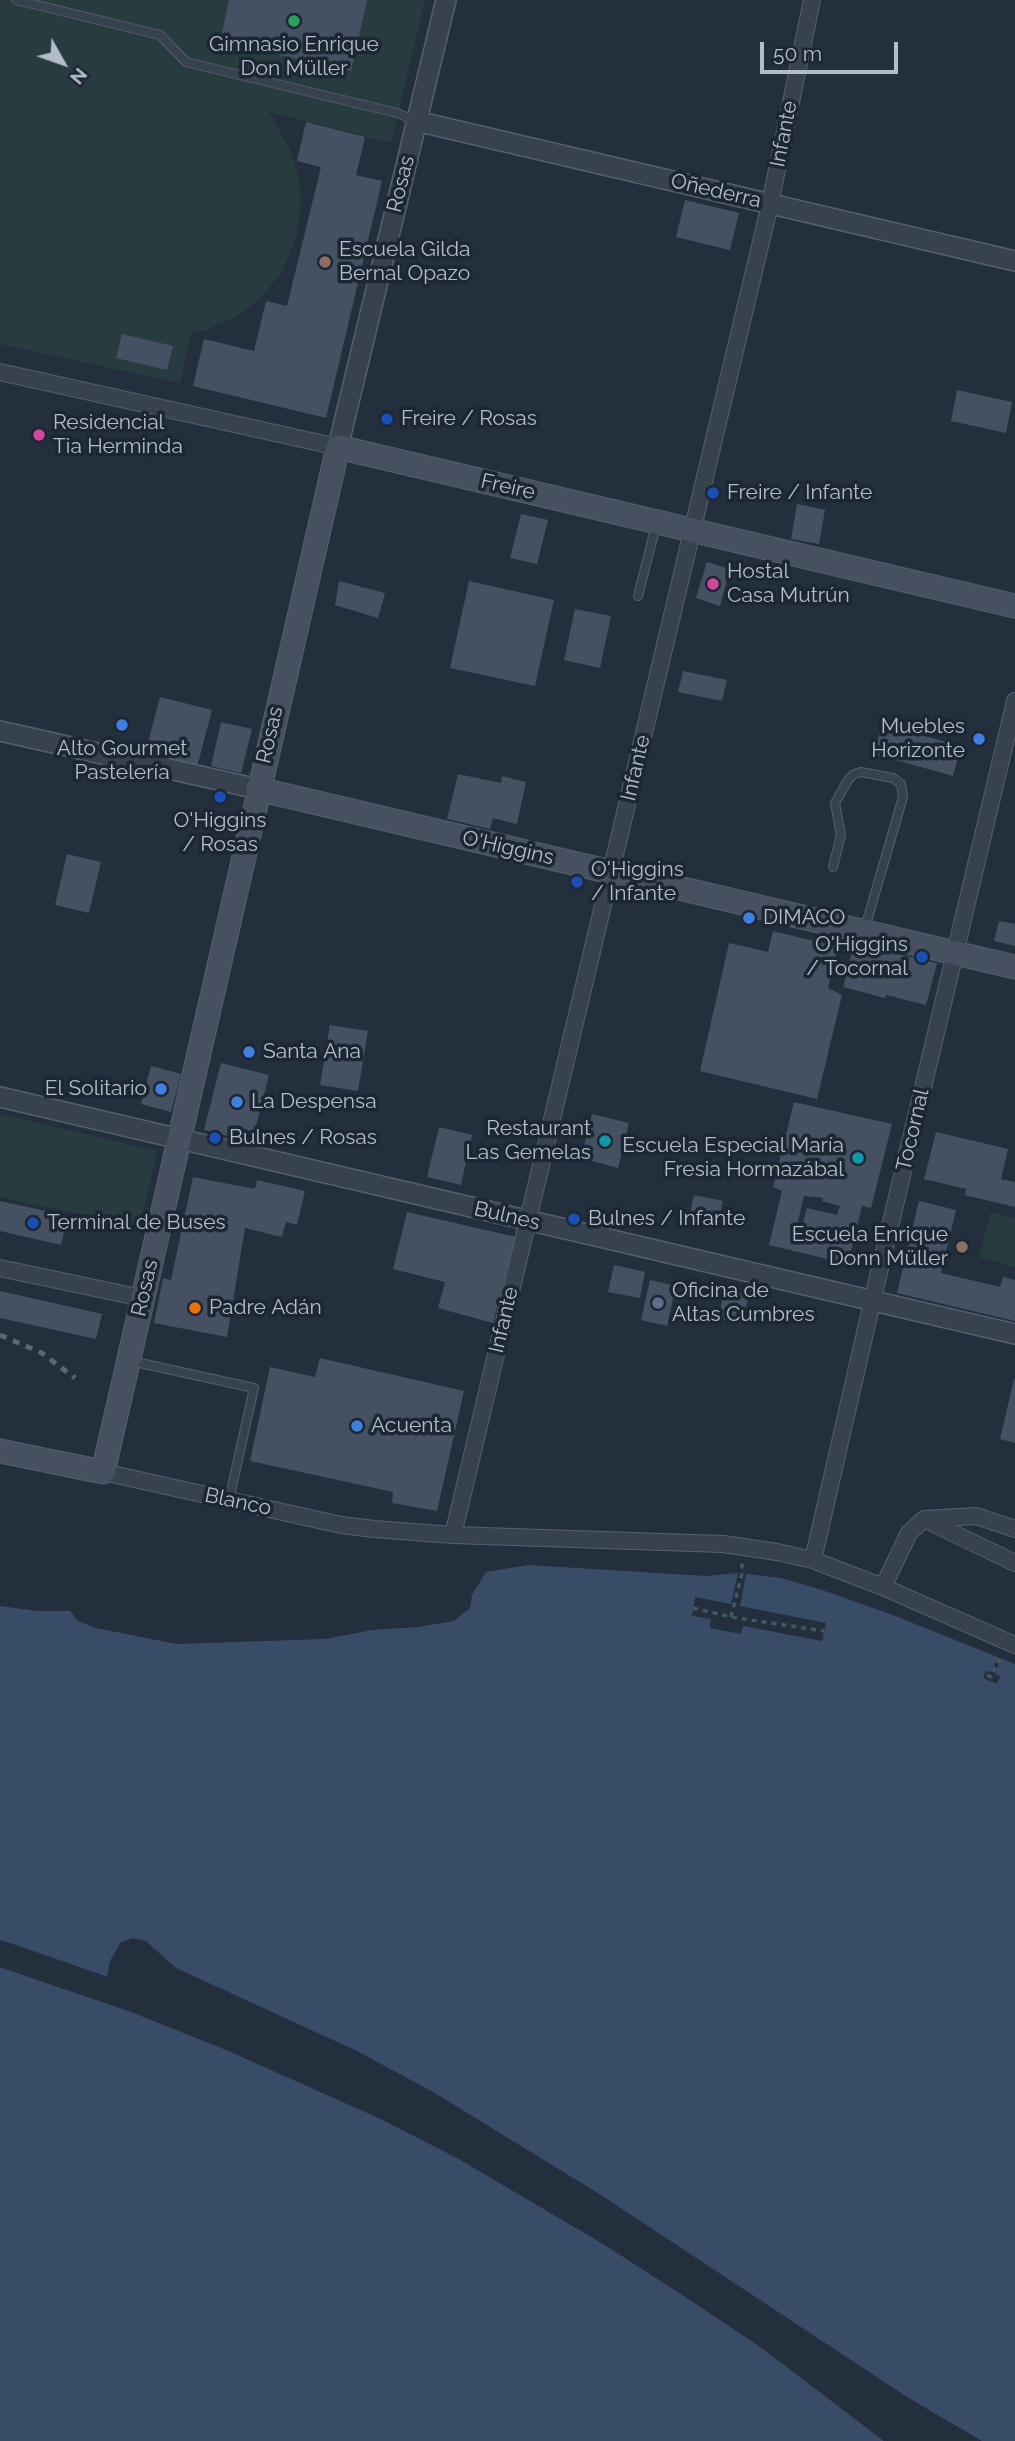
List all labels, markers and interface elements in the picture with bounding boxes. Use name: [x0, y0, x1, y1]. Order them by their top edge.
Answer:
marker: Gimnasio Enrique Don Müller: [286, 13, 302, 29]
north arrow: [28, 28, 98, 98]
scale bar: [763, 28, 901, 72]
place label: Gimnasio Enrique Don Müller: [209, 32, 379, 82]
text: 50 m: [773, 41, 822, 66]
text: N: [66, 64, 92, 89]
street label: Infante: [765, 99, 803, 169]
street label: Rosas: [382, 153, 420, 215]
street label: Oñederra: [668, 168, 764, 214]
place label: Escuela Gilda Bernal Opazo: [339, 237, 471, 287]
marker: Escuela Gilda Bernal Opazo: [317, 254, 333, 270]
place label: Freire / Rosas: [401, 406, 537, 432]
place label: Residencial Tia Herminda: [53, 410, 183, 460]
marker: Freire / Rosas: [379, 411, 395, 427]
marker: Residencial Tia Herminda: [31, 427, 47, 443]
street label: Freire: [478, 469, 538, 505]
place label: Freire / Infante: [727, 480, 872, 506]
marker: Freire / Infante: [705, 485, 721, 501]
place label: Hostal Casa Mutrún: [727, 559, 850, 609]
marker: Hostal Casa Mutrún: [705, 576, 721, 592]
street label: Rosas: [251, 704, 289, 766]
place label: Muebles Horizonte: [871, 714, 965, 764]
marker: Alto Gourmet Pastelería: [114, 717, 130, 733]
marker: Muebles Horizonte: [971, 731, 987, 747]
street label: Infante: [616, 733, 656, 803]
place label: Alto Gourmet Pastelería: [57, 736, 187, 786]
marker: O'Higgins / Rosas: [212, 789, 228, 805]
place label: O'Higgins / Rosas: [174, 808, 266, 858]
street label: O'Higgins: [460, 825, 556, 871]
place label: O'Higgins / Infante: [591, 857, 684, 907]
marker: O'Higgins / Infante: [569, 874, 585, 890]
place label: DIMACO: [763, 905, 845, 931]
marker: DIMACO: [741, 910, 757, 926]
place label: O'Higgins / Tocornal: [806, 932, 908, 982]
marker: O'Higgins / Tocornal: [914, 949, 930, 965]
place label: Santa Ana: [263, 1039, 361, 1065]
marker: Santa Ana: [241, 1044, 257, 1060]
place label: El Solitario: [45, 1076, 147, 1102]
marker: El Solitario: [153, 1081, 169, 1097]
street label: Tocornal: [891, 1086, 935, 1174]
place label: La Despensa: [251, 1089, 377, 1115]
marker: La Despensa: [229, 1094, 245, 1110]
place label: Restaurant Las Gemelas: [466, 1116, 591, 1166]
place label: Bulnes / Rosas: [229, 1125, 377, 1151]
marker: Bulnes / Rosas: [207, 1130, 223, 1146]
marker: Restaurant Las Gemelas: [597, 1133, 613, 1149]
place label: Escuela Especial María Fresia Hormazábal: [622, 1133, 844, 1183]
marker: Escuela Especial María Fresia Hormazábal: [850, 1150, 866, 1166]
street label: Bulnes: [472, 1196, 542, 1236]
place label: Bulnes / Infante: [588, 1206, 745, 1232]
place label: Terminal de Buses: [47, 1210, 226, 1236]
marker: Bulnes / Infante: [566, 1211, 582, 1227]
marker: Terminal de Buses: [25, 1215, 41, 1231]
place label: Escuela Enrique Donn Müller: [792, 1222, 948, 1272]
marker: Escuela Enrique Donn Müller: [954, 1239, 970, 1255]
street label: Rosas: [126, 1257, 164, 1319]
place label: Oficina de Altas Cumbres: [672, 1278, 815, 1328]
street label: Infante: [484, 1285, 524, 1355]
place label: Padre Adán: [209, 1295, 322, 1321]
marker: Oficina de Altas Cumbres: [650, 1295, 666, 1311]
marker: Padre Adán: [187, 1300, 203, 1316]
place label: Acuenta: [371, 1413, 452, 1439]
marker: Acuenta: [349, 1418, 365, 1434]
street label: Blanco: [202, 1483, 274, 1521]

